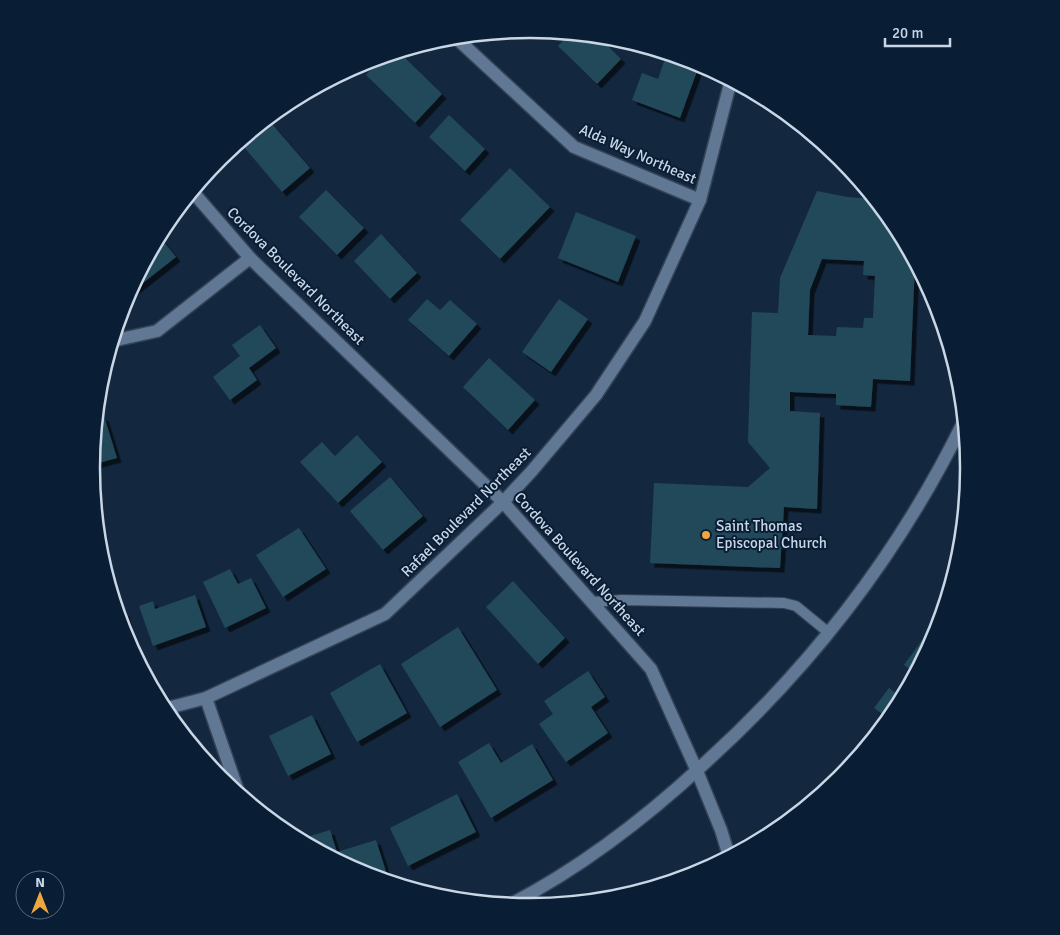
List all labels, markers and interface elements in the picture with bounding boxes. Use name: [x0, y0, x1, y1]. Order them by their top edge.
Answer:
scale bar: [885, 15, 950, 47]
text: 20 m: [892, 24, 923, 42]
street label: Alda Way Northeast: [577, 120, 699, 188]
street label: Cordova Boulevard Northeast: [223, 203, 369, 349]
street label: Rafael Boulevard Northeast: [397, 443, 535, 581]
street label: Cordova Boulevard Northeast: [511, 488, 649, 640]
place label: Saint Thomas Episcopal Church: [716, 517, 827, 552]
marker: Saint Thomas Episcopal Church: [700, 529, 712, 541]
north arrow: [15, 870, 65, 920]
text: N: [35, 874, 45, 891]

